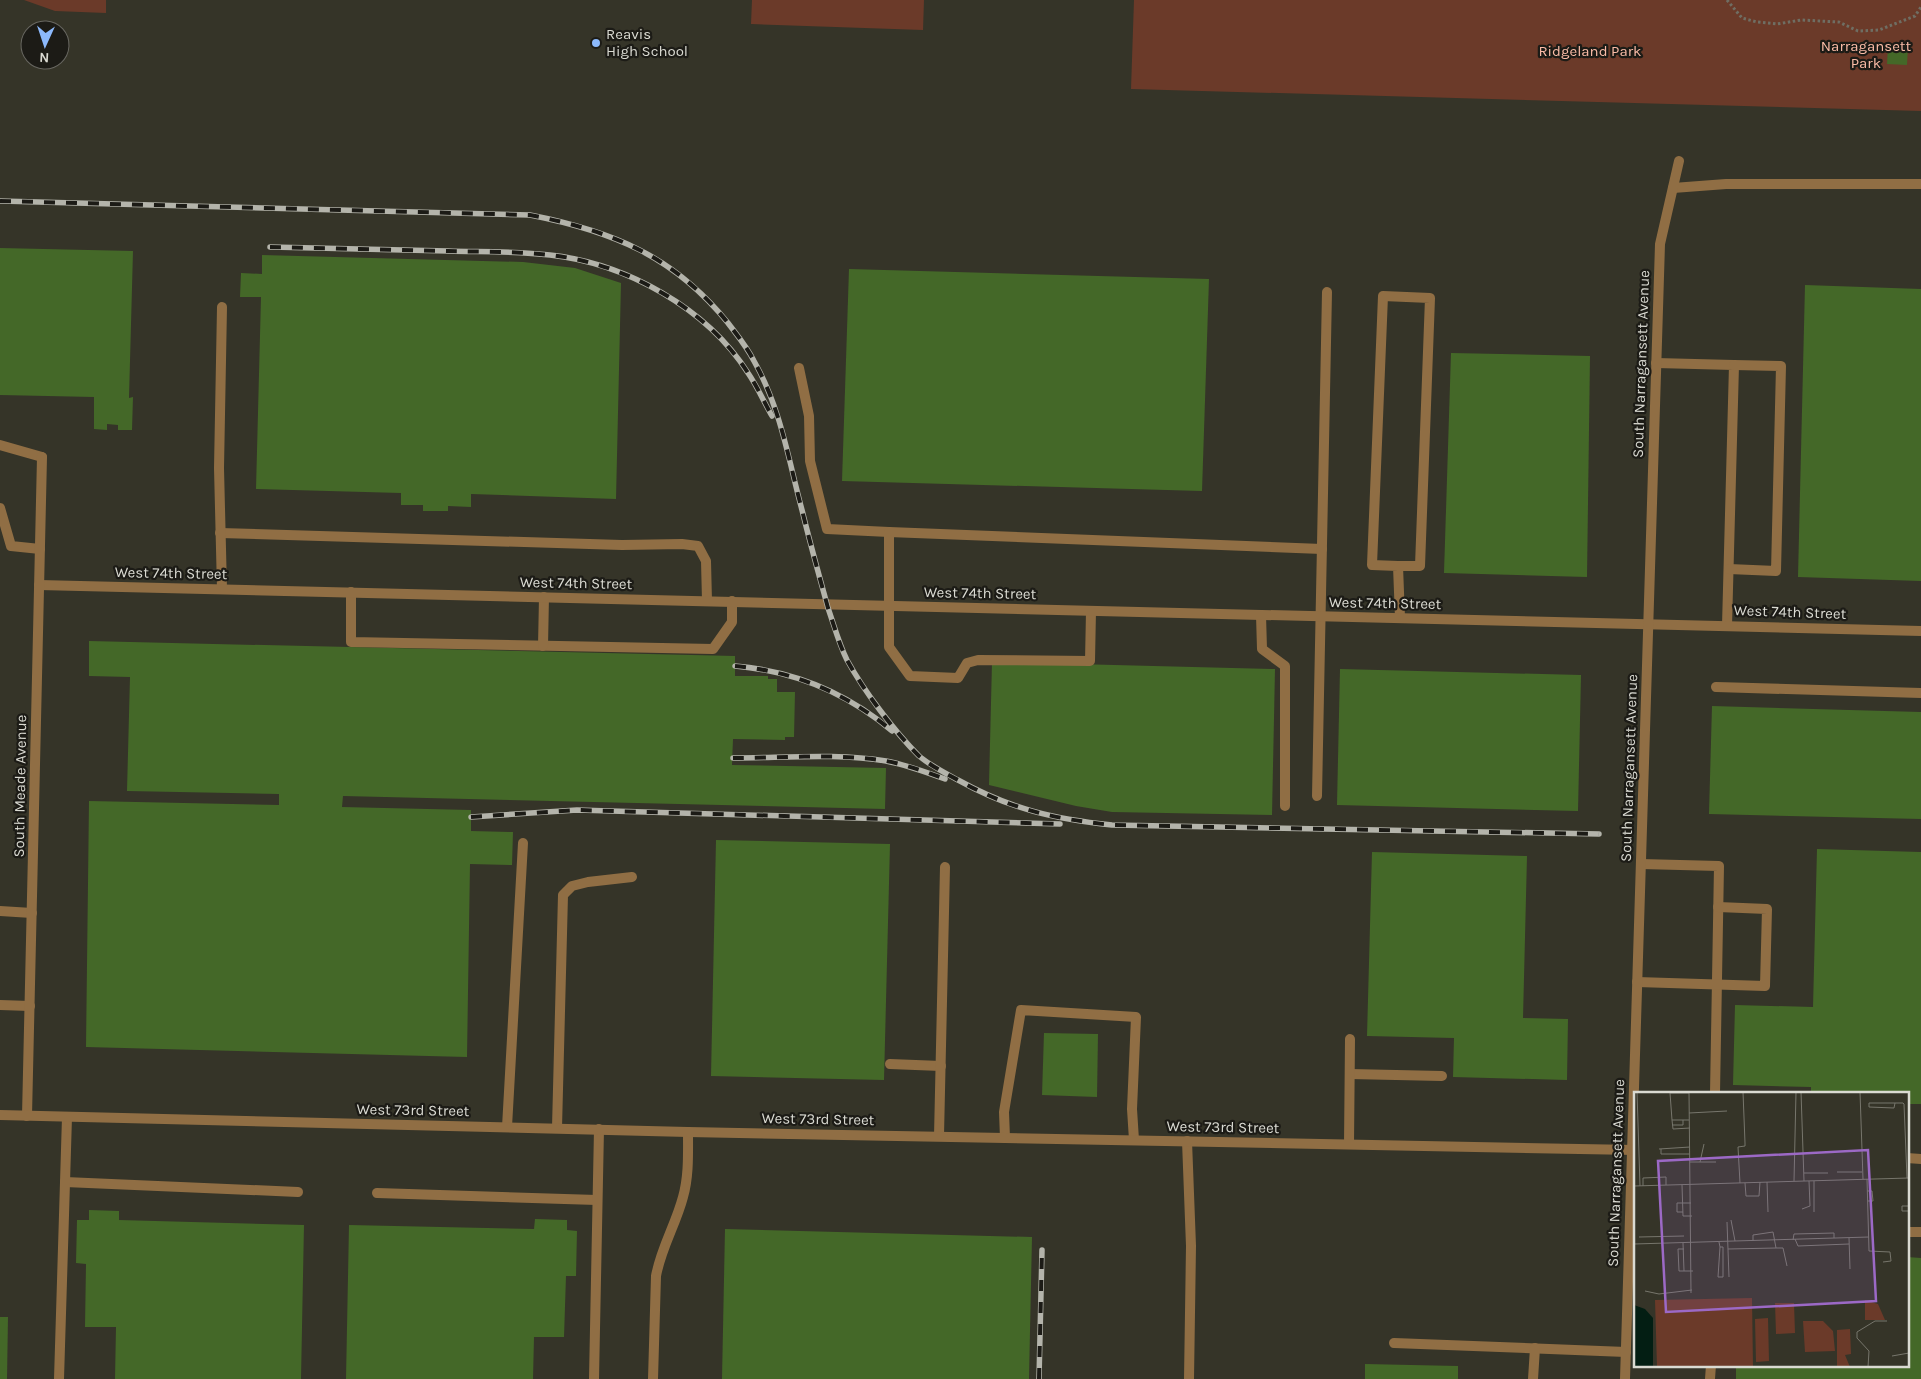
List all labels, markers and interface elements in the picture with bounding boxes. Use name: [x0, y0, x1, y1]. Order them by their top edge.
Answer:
north arrow: [20, 20, 70, 70]
place label: Reavis High School: [606, 25, 688, 60]
marker: Reavis High School: [590, 37, 602, 49]
park label: Narragansett Park: [1821, 37, 1911, 72]
park label: Ridgeland Park: [1538, 42, 1642, 60]
text: N: [39, 49, 50, 66]
street label: South Narragansett Avenue: [1629, 270, 1653, 458]
street label: West 74th Street: [115, 563, 228, 583]
street label: West 74th Street: [520, 573, 633, 593]
street label: West 74th Street: [924, 583, 1037, 603]
street label: West 74th Street: [1329, 593, 1442, 613]
street label: West 74th Street: [1733, 601, 1847, 623]
street label: South Narragansett Avenue: [1617, 674, 1641, 862]
street label: South Meade Avenue: [10, 714, 30, 858]
street label: South Narragansett Avenue: [1604, 1079, 1628, 1267]
inset map: [1634, 1092, 1908, 1366]
street label: West 73rd Street: [357, 1100, 470, 1120]
street label: West 73rd Street: [762, 1109, 875, 1129]
street label: West 73rd Street: [1167, 1117, 1280, 1137]

